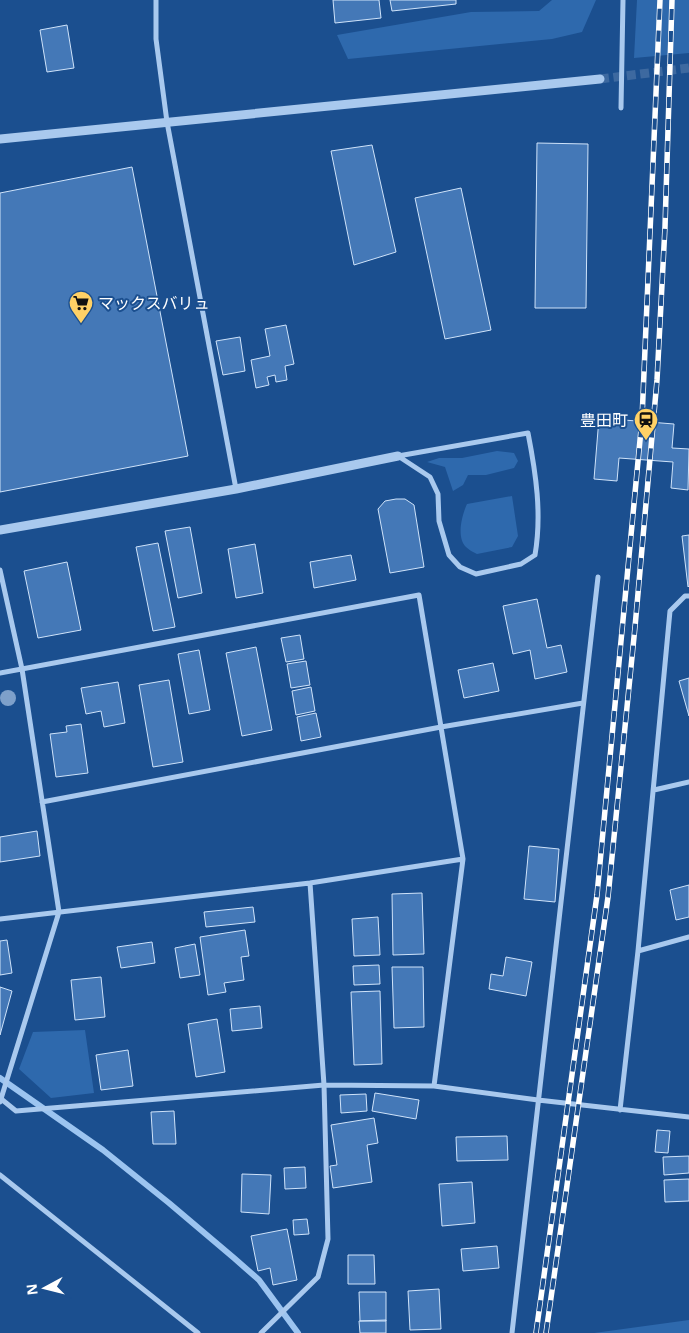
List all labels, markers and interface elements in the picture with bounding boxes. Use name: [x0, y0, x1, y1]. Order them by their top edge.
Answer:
supermarket icon: マックスバリュ: [68, 290, 94, 324]
place label: マックスバリュ: [98, 292, 210, 314]
station icon: 豊田町: [633, 407, 659, 441]
place label: 豊田町: [580, 409, 628, 431]
north arrow: [20, 1263, 70, 1313]
text: N: [21, 1283, 42, 1296]

